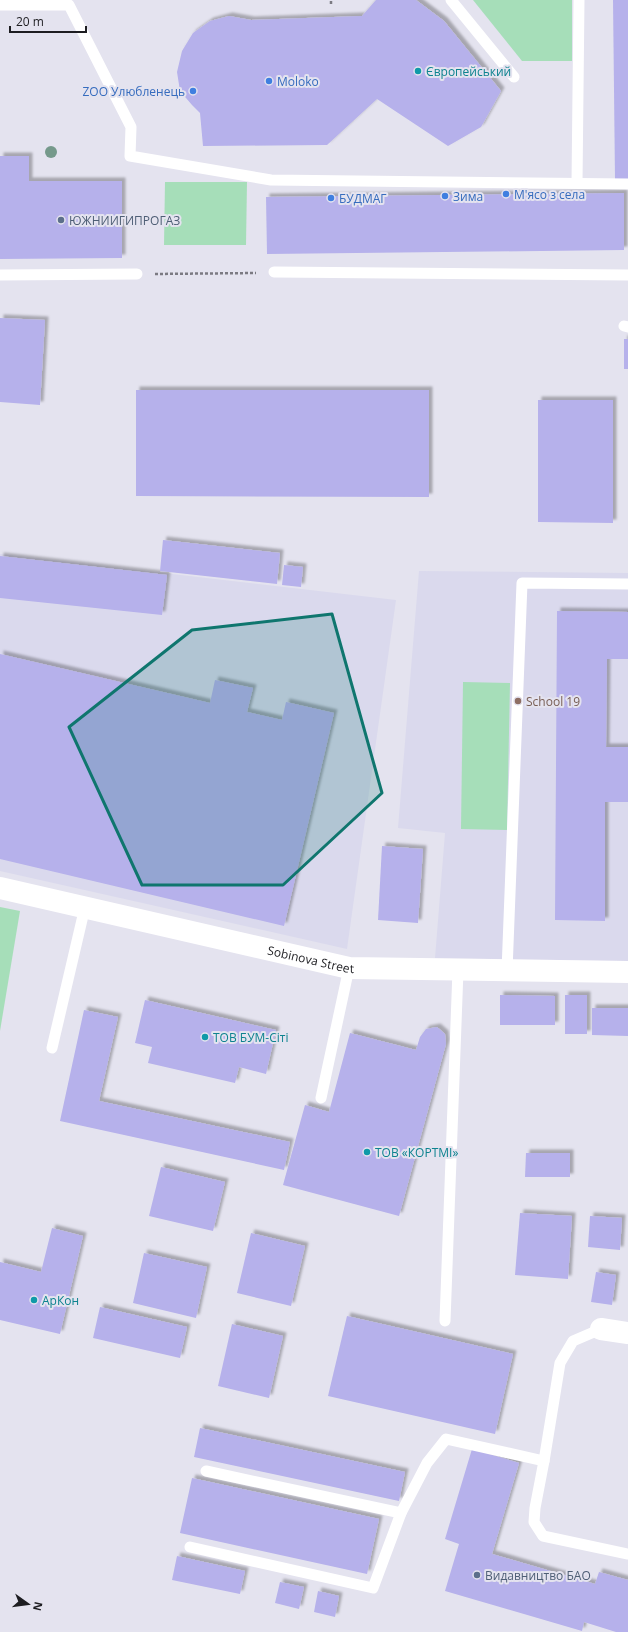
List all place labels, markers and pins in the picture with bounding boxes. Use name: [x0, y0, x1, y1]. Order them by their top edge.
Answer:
place label: Європейський: [426, 63, 511, 80]
marker: Європейський: [413, 66, 423, 76]
place label: Moloko: [277, 73, 319, 90]
marker: Moloko: [264, 76, 274, 86]
place label: ZOO Улюбленець: [82, 83, 185, 100]
marker: ZOO Улюбленець: [188, 86, 198, 96]
place label: М'ясо з села: [514, 186, 585, 203]
place label: Зима: [453, 188, 483, 205]
marker: М'ясо з села: [501, 189, 511, 199]
place label: БУДМАГ: [339, 190, 387, 207]
marker: Зима: [440, 191, 450, 201]
marker: БУДМАГ: [326, 193, 336, 203]
place label: ЮЖНИИГИПРОГАЗ: [69, 212, 180, 229]
marker: ЮЖНИИГИПРОГАЗ: [56, 215, 66, 225]
place label: School 19: [526, 693, 580, 710]
marker: School 19: [513, 696, 523, 706]
place label: ТОВ БУМ-Сіті: [213, 1029, 289, 1046]
marker: ТОВ БУМ-Сіті: [200, 1032, 210, 1042]
place label: ТОВ «КОРТМІ»: [375, 1144, 458, 1161]
marker: ТОВ «КОРТМІ»: [362, 1147, 372, 1157]
place label: АрКон: [42, 1292, 79, 1309]
marker: АрКон: [29, 1295, 39, 1305]
place label: Видавництво БАО: [485, 1567, 591, 1584]
marker: Видавництво БАО: [472, 1570, 482, 1580]

